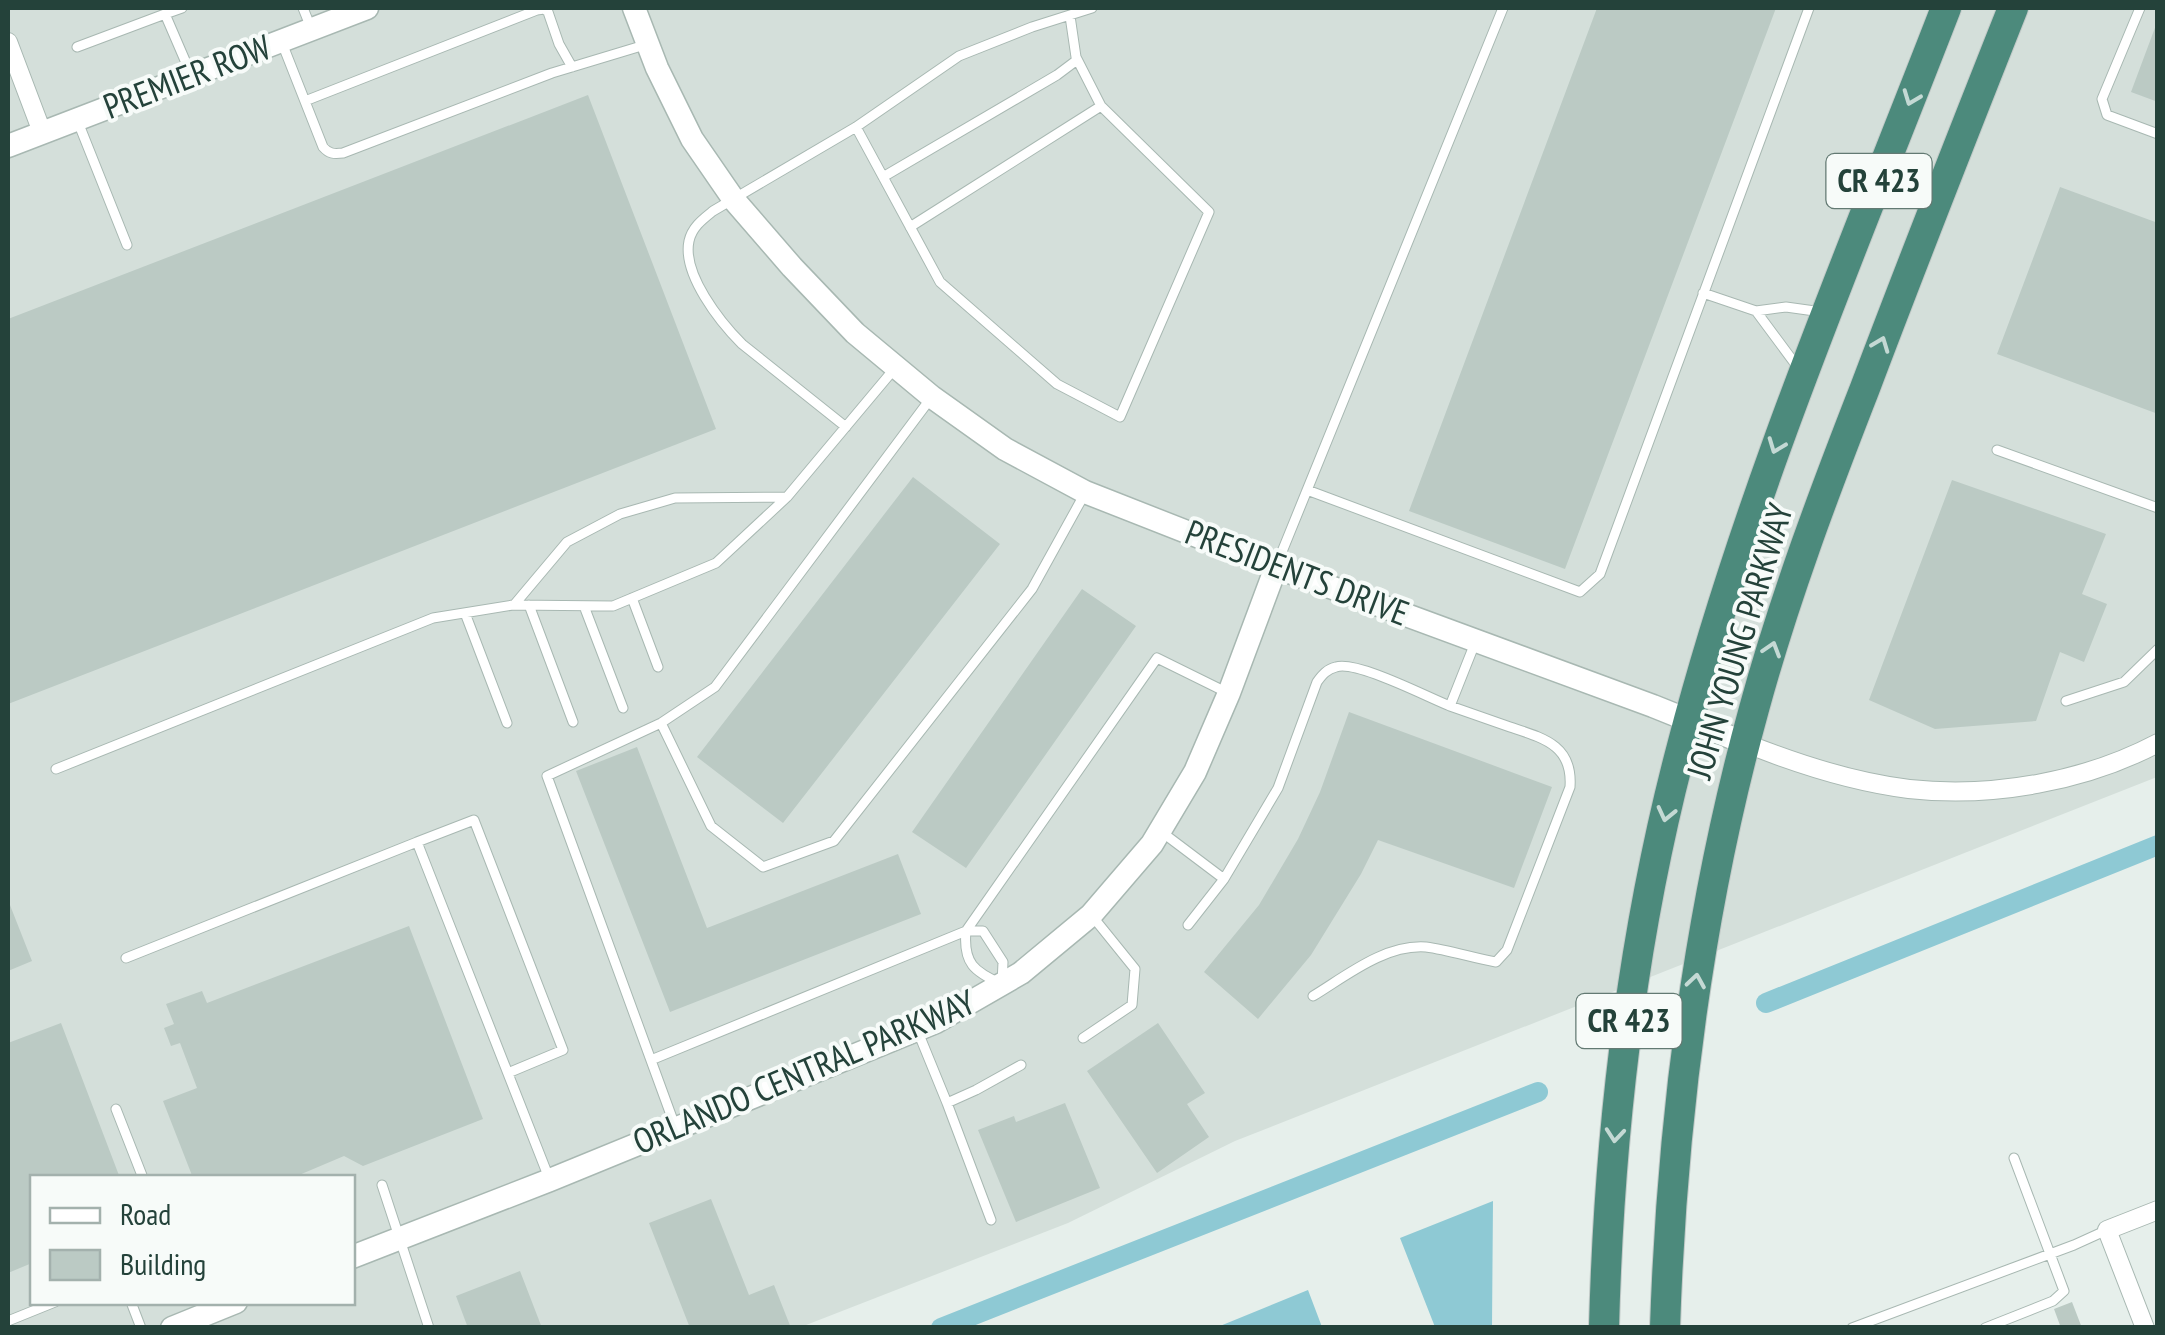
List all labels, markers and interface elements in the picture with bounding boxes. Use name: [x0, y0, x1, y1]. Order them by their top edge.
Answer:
street label: PREMIER ROW: [97, 23, 277, 129]
one-way arrow: [1902, 89, 1922, 106]
road number: CR 423: [1826, 154, 1932, 208]
one-way arrow: [1870, 336, 1890, 353]
one-way arrow: [1768, 436, 1788, 454]
street label: JOHN YOUNG PARKWAY: [1675, 498, 1803, 785]
street label: PRESIDENTS DRIVE: [1179, 508, 1416, 636]
one-way arrow: [1760, 642, 1781, 659]
one-way arrow: [1657, 805, 1678, 822]
one-way arrow: [1684, 972, 1705, 989]
street label: ORLANDO CENTRAL PARKWAY: [626, 978, 982, 1164]
road number: CR 423: [1576, 994, 1682, 1048]
one-way arrow: [1605, 1127, 1627, 1143]
legend: [30, 1175, 355, 1305]
text: Road: [120, 1194, 171, 1233]
text: Building: [120, 1244, 206, 1283]

